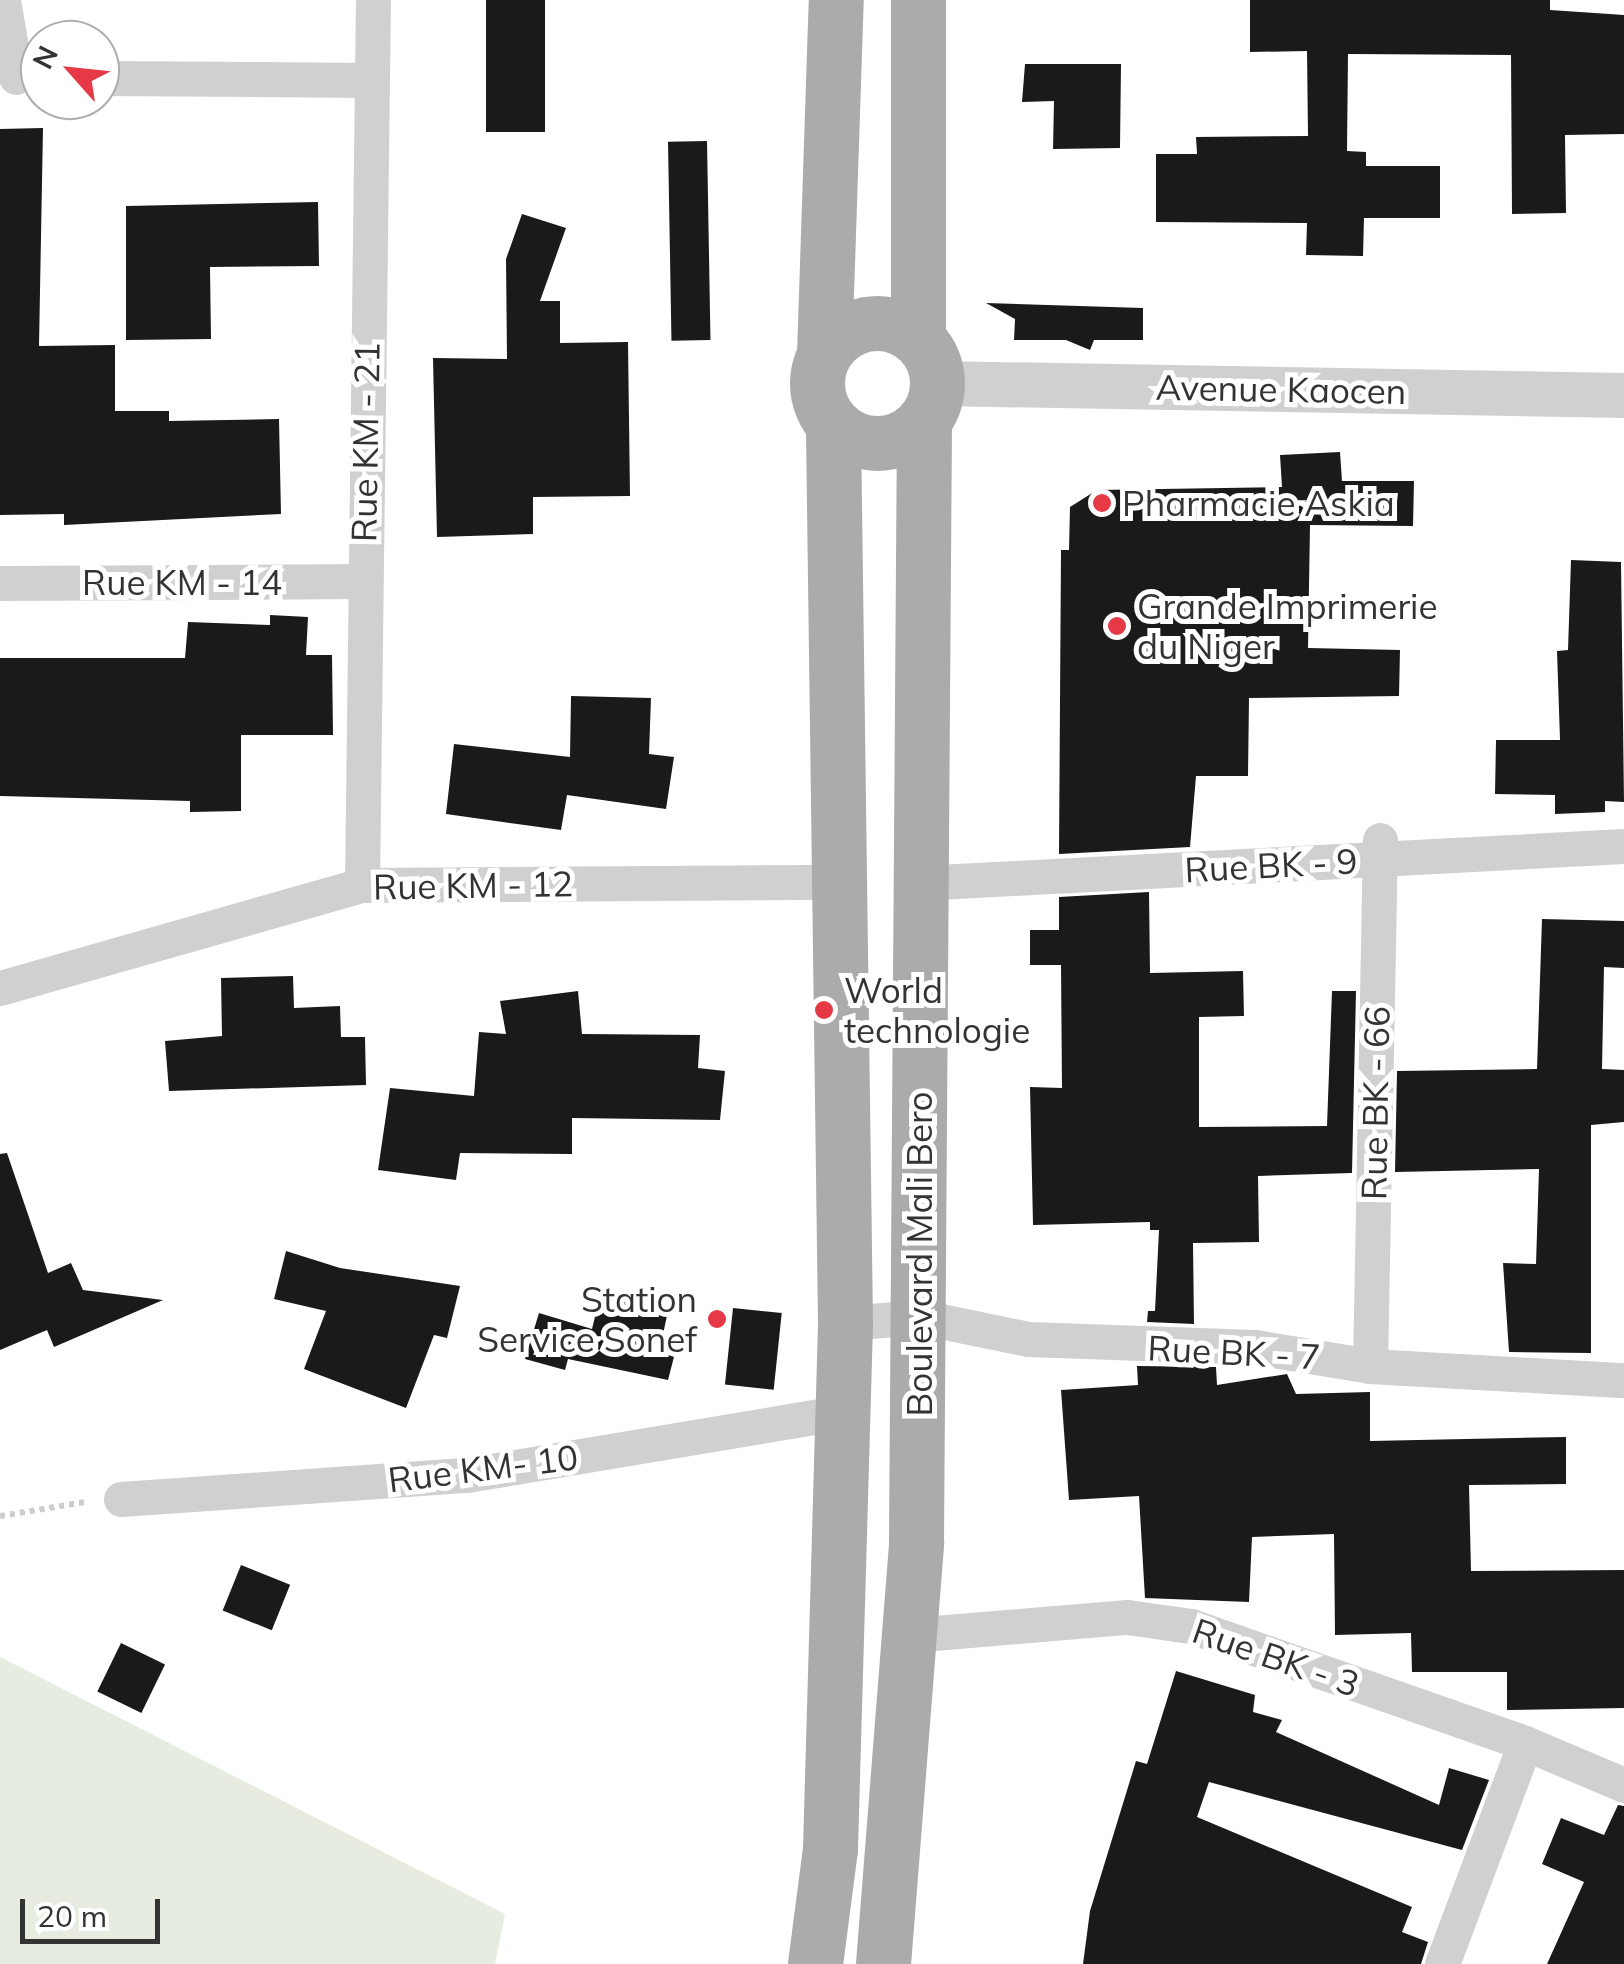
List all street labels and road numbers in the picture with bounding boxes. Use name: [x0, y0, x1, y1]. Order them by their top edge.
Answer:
street label: Rue KM - 21: [342, 342, 388, 542]
street label: Avenue Kaocen: [1155, 366, 1407, 412]
street label: Rue KM - 14: [82, 561, 282, 603]
street label: Rue BK - 9: [1184, 840, 1358, 890]
street label: Rue KM - 12: [373, 862, 573, 908]
street label: Rue BK - 66: [1352, 1006, 1398, 1200]
street label: Boulevard Mali Bero: [898, 1091, 940, 1417]
street label: Rue BK - 7: [1147, 1327, 1321, 1377]
street label: Rue KM- 10: [386, 1436, 580, 1500]
street label: Rue BK - 3: [1187, 1609, 1365, 1705]

